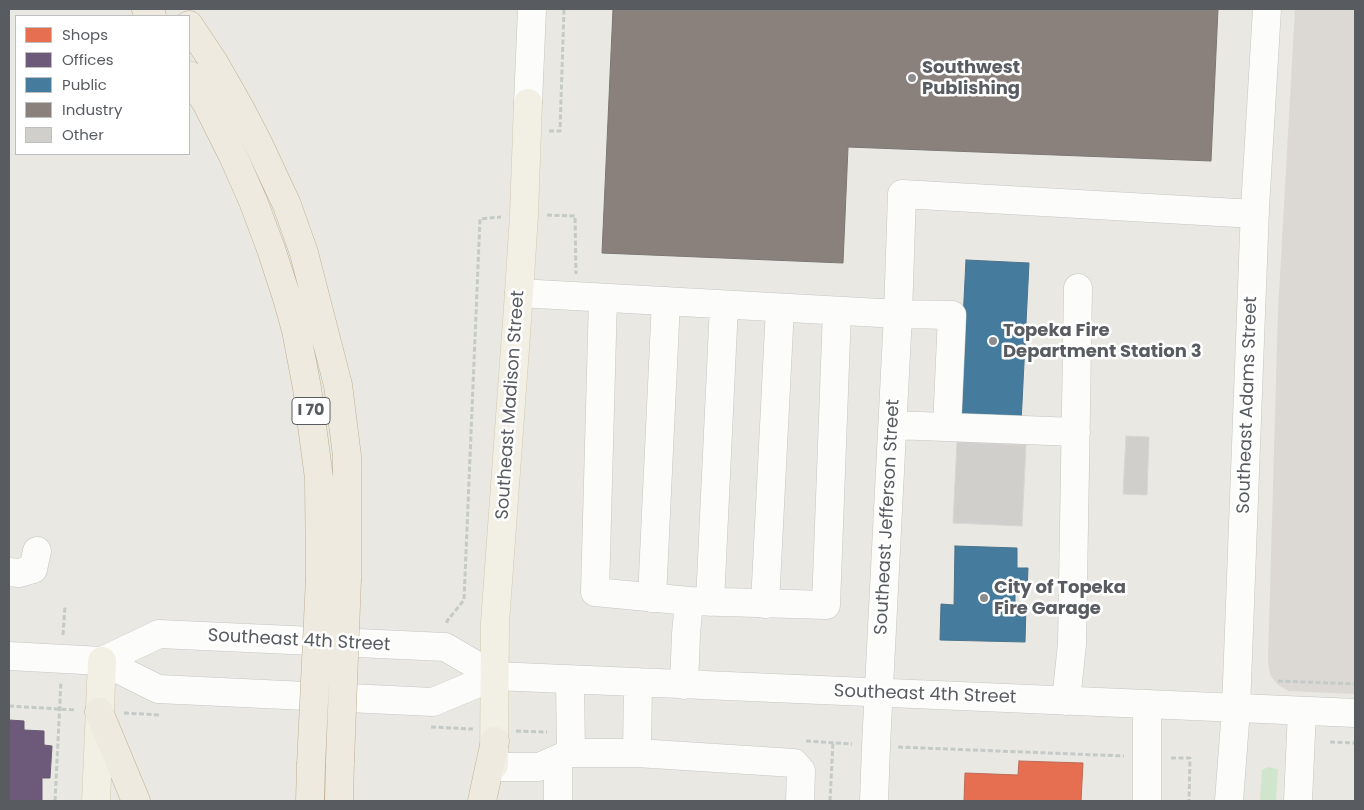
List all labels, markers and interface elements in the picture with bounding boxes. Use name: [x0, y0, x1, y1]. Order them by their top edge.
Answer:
legend: [15, 15, 190, 155]
text: Shops: [62, 24, 108, 45]
text: Offices: [62, 49, 114, 70]
place label: Southwest Publishing: [922, 57, 1020, 100]
marker: Southwest Publishing: [906, 72, 918, 84]
text: Public: [62, 74, 107, 95]
text: Industry: [62, 99, 122, 120]
text: Other: [62, 124, 104, 145]
street label: Southeast Madison Street: [492, 290, 530, 520]
street label: Southeast Adams Street: [1233, 296, 1263, 514]
place label: Topeka Fire Department Station 3: [1003, 320, 1202, 362]
marker: Topeka Fire Department Station 3: [987, 335, 999, 347]
road number: I 70: [292, 398, 330, 424]
street label: Southeast Jefferson Street: [871, 399, 905, 635]
place label: City of Topeka Fire Garage: [994, 577, 1126, 620]
marker: City of Topeka Fire Garage: [978, 592, 990, 604]
street label: Southeast 4th Street: [207, 625, 391, 657]
street label: Southeast 4th Street: [833, 681, 1017, 709]

